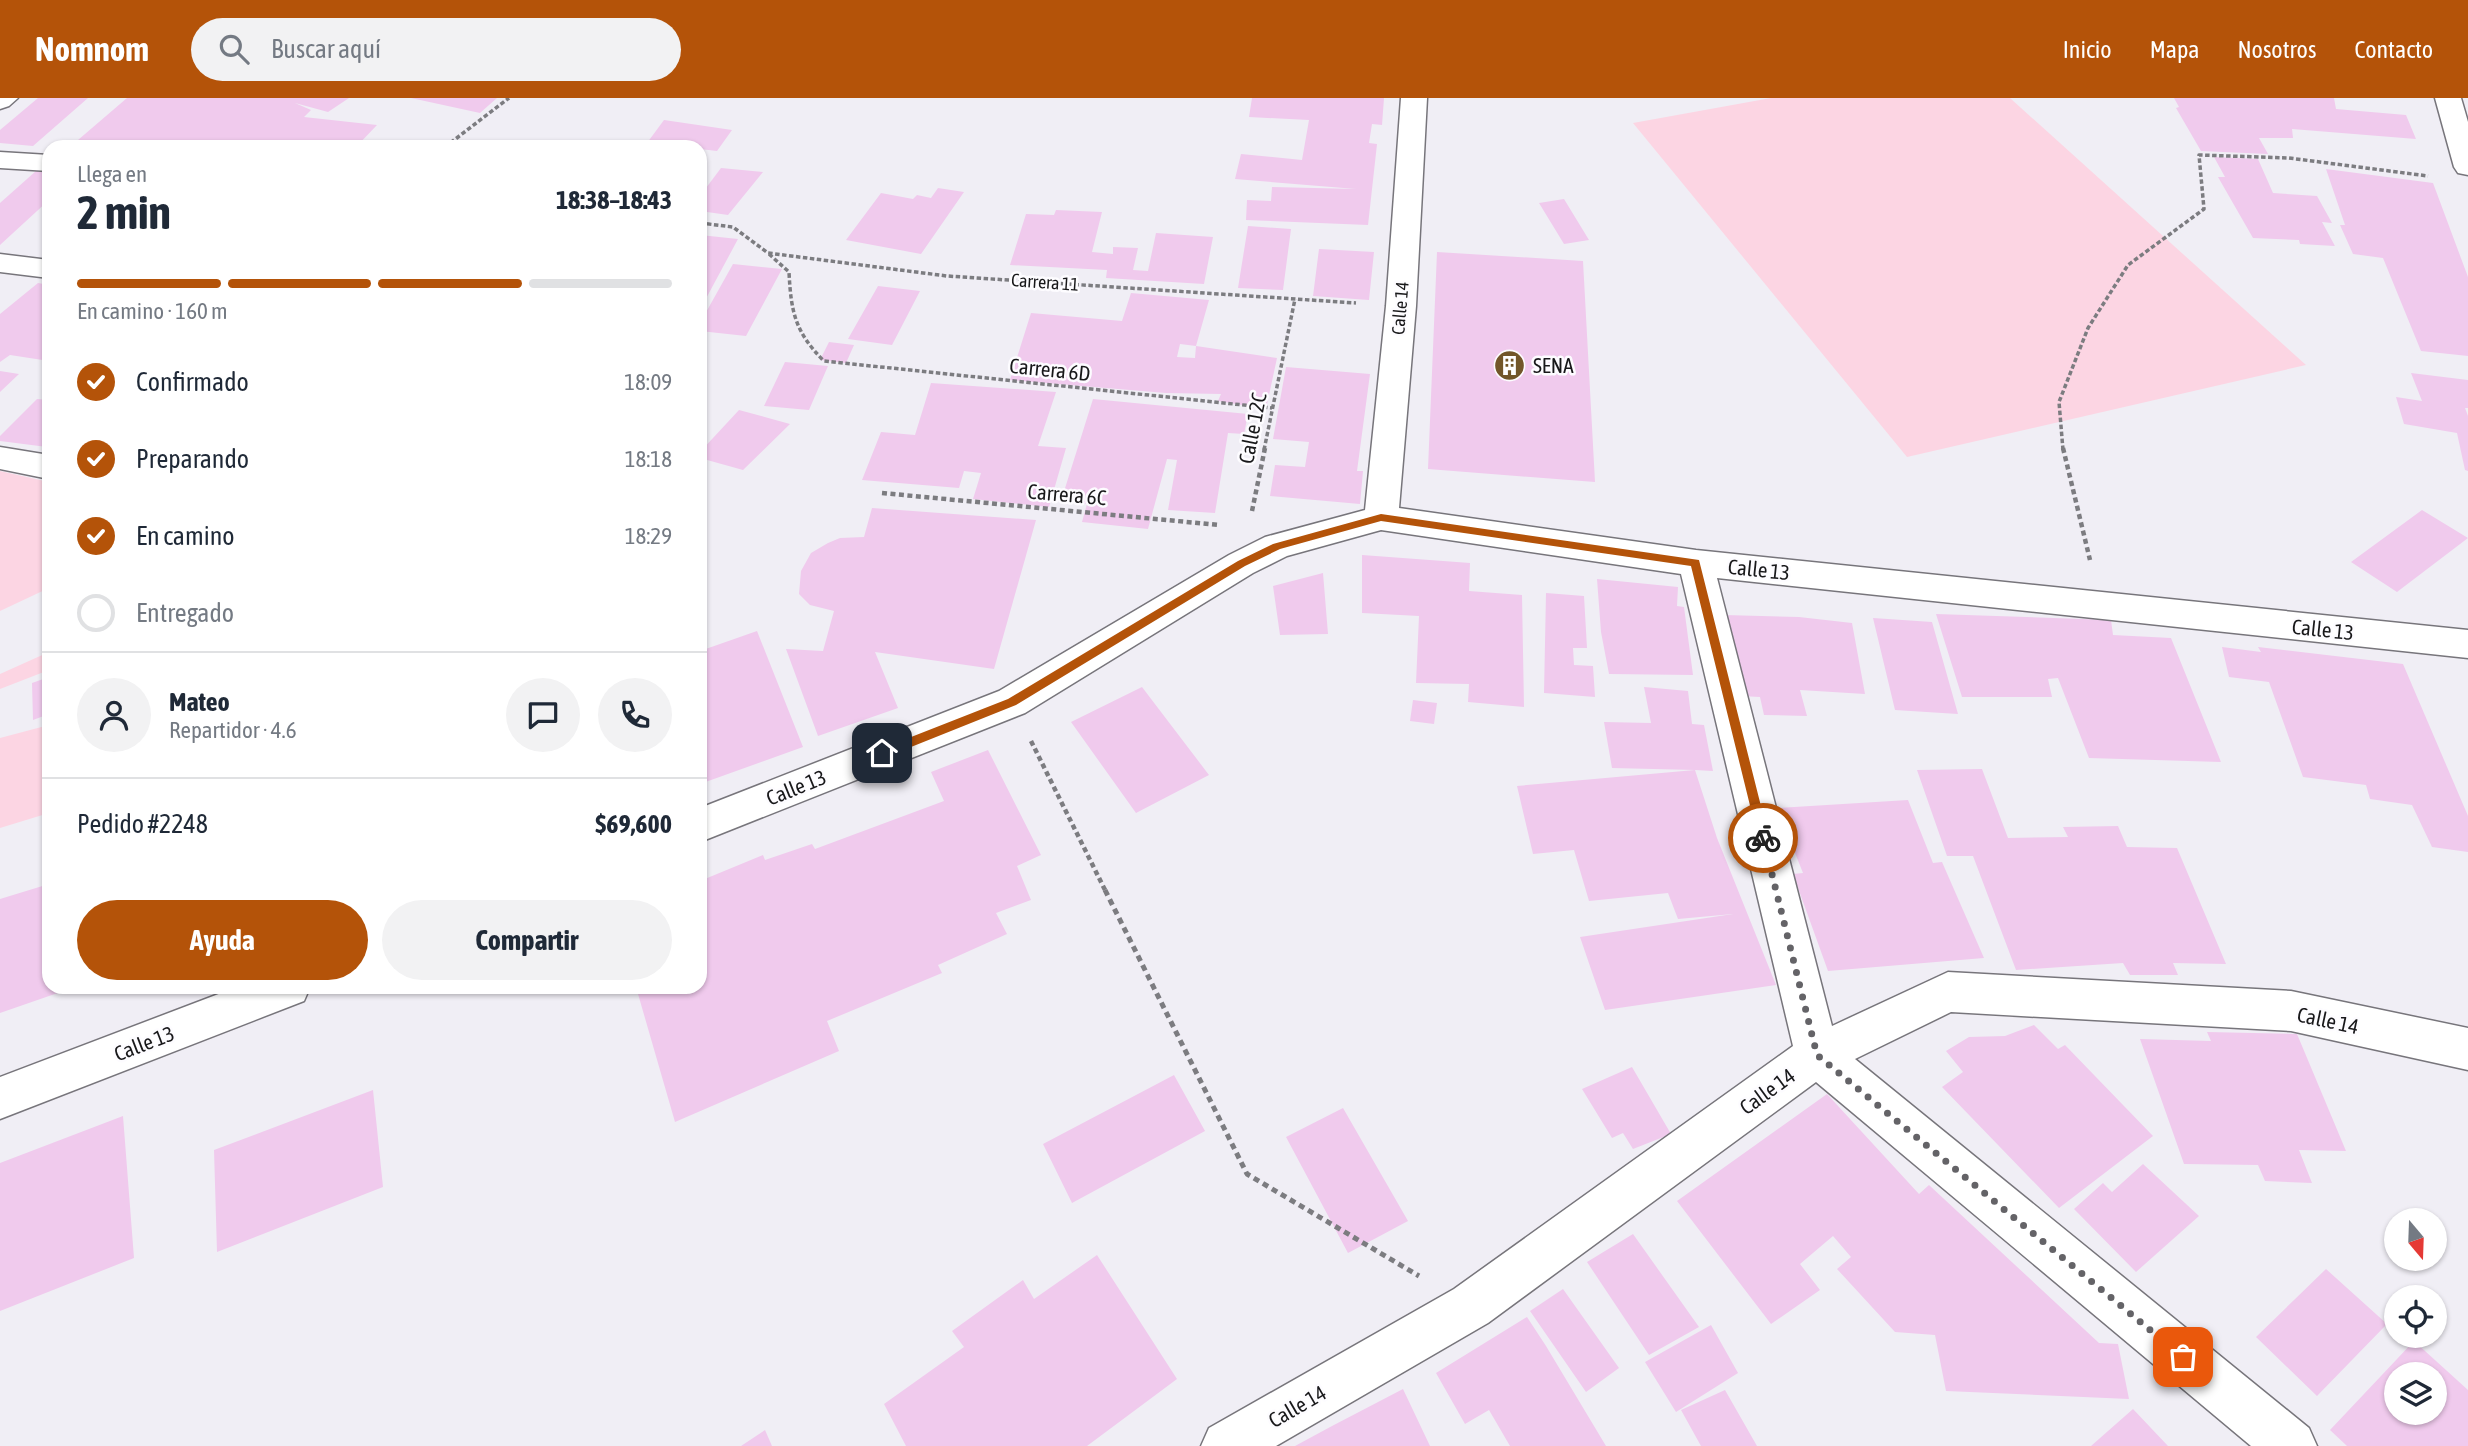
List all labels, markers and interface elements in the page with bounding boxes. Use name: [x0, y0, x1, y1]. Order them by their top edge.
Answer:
search box: [191, 18, 681, 81]
text: Nomnom: [35, 30, 149, 68]
icon: search: [215, 30, 253, 68]
text: Buscar aquí: [271, 34, 381, 64]
text: Inicio: [2063, 36, 2112, 63]
text: Mapa: [2150, 36, 2199, 63]
text: Nosotros: [2237, 36, 2316, 63]
text: Contacto: [2354, 36, 2433, 63]
text: Llega en: [77, 161, 147, 187]
text: 18:38–18:43: [556, 185, 672, 215]
text: 2 min: [77, 186, 171, 239]
street label: Carrera 11: [1010, 269, 1080, 295]
street label: Calle 14: [1387, 280, 1413, 336]
text: En camino · 160 m: [77, 298, 228, 324]
building icon: SENA: [1493, 348, 1527, 382]
street label: Carrera 6D: [1008, 353, 1092, 385]
place label: SENA: [1533, 353, 1574, 377]
icon: check: [77, 363, 115, 401]
text: Confirmado: [136, 367, 249, 397]
text: 18:09: [624, 369, 672, 395]
street label: Calle 12C: [1233, 390, 1271, 466]
icon: check: [77, 440, 115, 478]
text: Preparando: [136, 444, 249, 474]
text: 18:18: [625, 446, 672, 472]
street label: Carrera 6C: [1027, 479, 1108, 509]
icon: check: [77, 517, 115, 555]
text: En camino: [136, 521, 235, 551]
text: 18:29: [625, 523, 672, 549]
street label: Calle 13: [1727, 554, 1791, 584]
text: Entregado: [136, 598, 234, 628]
street label: Calle 13: [2291, 614, 2355, 644]
button: person: [77, 678, 151, 752]
button: chat: [506, 678, 580, 752]
button: phone: [598, 678, 672, 752]
text: Mateo: [169, 687, 230, 717]
text: Repartidor · 4.6: [169, 717, 296, 743]
pin: [852, 723, 912, 783]
icon: home: [863, 734, 901, 772]
street label: Calle 13: [763, 764, 829, 810]
courier: [1728, 803, 1798, 873]
text: Pedido #2248: [77, 809, 208, 839]
text: $69,600: [595, 809, 672, 839]
icon: bike: [1744, 819, 1782, 857]
button: Ayuda: [77, 900, 368, 980]
button: Compartir: [382, 900, 672, 980]
street label: Calle 14: [2295, 1002, 2361, 1038]
street label: Calle 13: [111, 1021, 177, 1065]
street label: Calle 14: [1735, 1063, 1799, 1119]
north arrow: [2384, 1208, 2446, 1270]
map controls: [2384, 1208, 2447, 1425]
button: locate: [2384, 1285, 2447, 1348]
pin: [2153, 1327, 2213, 1387]
icon: bag: [2164, 1338, 2202, 1376]
button: layers: [2384, 1362, 2447, 1425]
street label: Calle 14: [1264, 1380, 1330, 1432]

